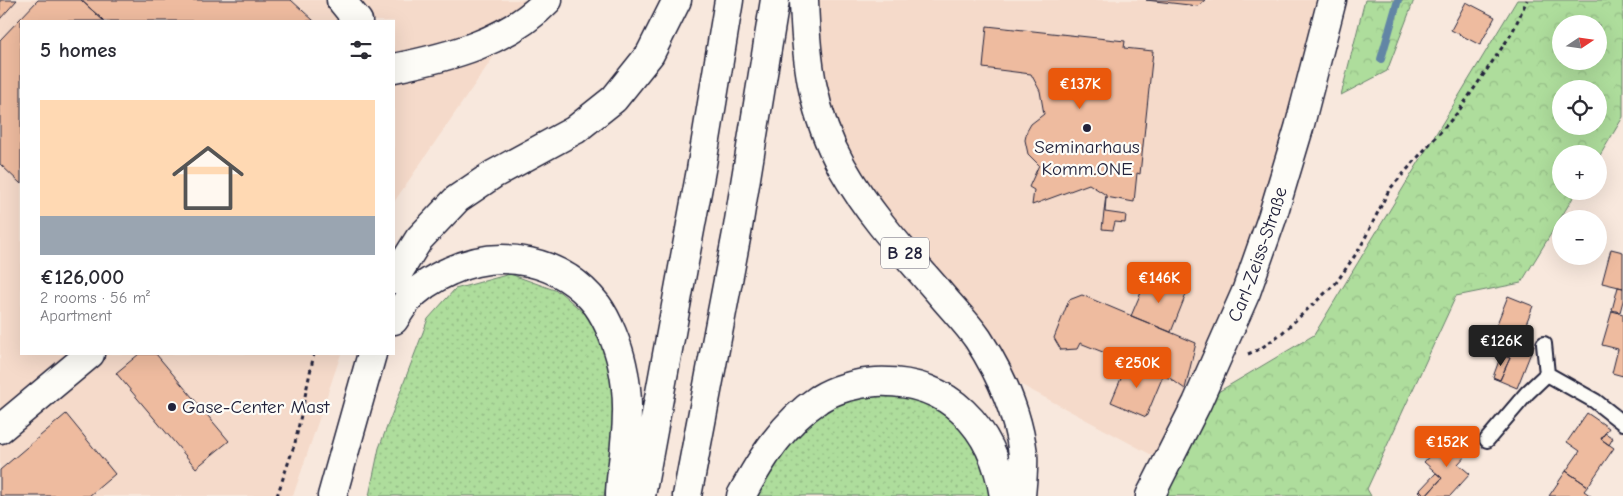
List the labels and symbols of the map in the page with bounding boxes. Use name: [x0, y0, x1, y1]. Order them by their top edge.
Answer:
north arrow: [1552, 15, 1608, 70]
pin: €137K: [1045, 68, 1115, 110]
marker: Seminarhaus Komm.ONE: [1081, 122, 1093, 134]
place label: Seminarhaus Komm.ONE: [1034, 136, 1140, 180]
street label: Carl-Zeiss-Straße: [1223, 184, 1292, 325]
road number: B 28: [881, 238, 929, 268]
pin: €146K: [1124, 262, 1194, 304]
pin: €126K: [1466, 324, 1536, 367]
pin: €250K: [1102, 346, 1172, 389]
place label: Gase-Center Mast: [182, 396, 330, 418]
marker: Gase-Center Mast: [166, 401, 178, 413]
pin: €152K: [1412, 426, 1482, 468]

